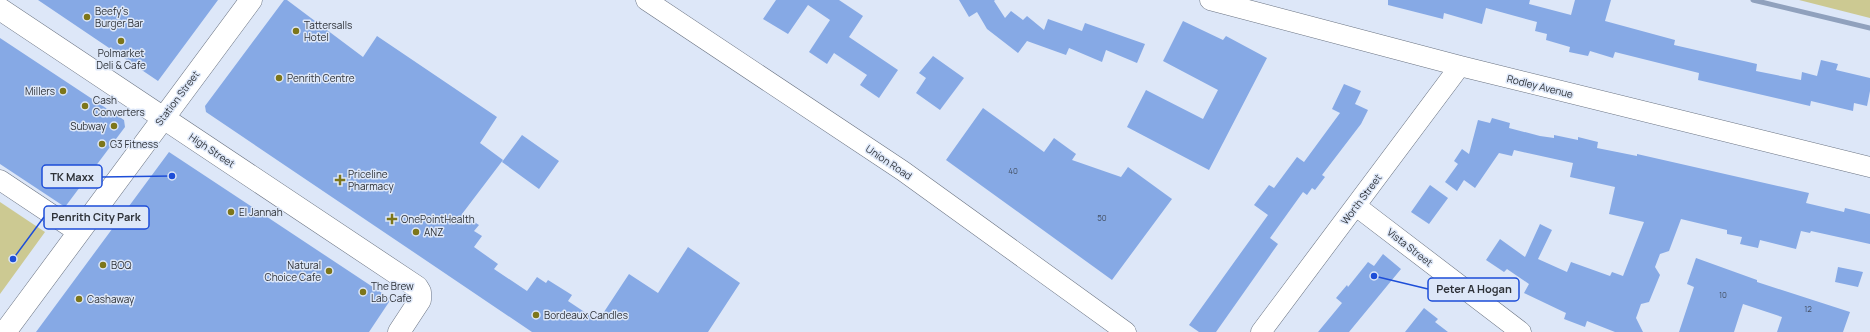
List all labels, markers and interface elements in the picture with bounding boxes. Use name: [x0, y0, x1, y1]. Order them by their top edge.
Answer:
place label: Beefy's Burger Bar: [95, 4, 144, 30]
marker: Beefy's Burger Bar: [82, 12, 92, 22]
place label: Tattersalls Hotel: [304, 18, 352, 44]
marker: Tattersalls Hotel: [291, 26, 301, 36]
marker: Polmarket Deli & Cafe: [116, 36, 126, 46]
place label: Polmarket Deli & Cafe: [96, 46, 146, 72]
street label: Station Street: [152, 68, 202, 128]
place label: Penrith Centre: [287, 71, 355, 85]
street label: Rodley Avenue: [1505, 71, 1575, 101]
marker: Penrith Centre: [274, 73, 284, 83]
place label: Millers: [25, 84, 55, 98]
marker: Millers: [58, 86, 68, 96]
place label: Cash Converters: [93, 93, 145, 119]
marker: Cash Converters: [80, 101, 90, 111]
place label: Subway: [70, 119, 107, 133]
marker: Subway: [109, 121, 119, 131]
street label: High Street: [186, 130, 238, 170]
place label: G3 Fitness: [110, 137, 158, 151]
marker: G3 Fitness: [97, 139, 107, 149]
street label: Union Road: [863, 141, 915, 183]
callout: TK Maxx: [42, 165, 102, 188]
house number: 40: [1008, 165, 1018, 176]
place label: Priceline Pharmacy: [348, 167, 395, 193]
text: TK Maxx: [50, 169, 94, 184]
street label: Worth Street: [1337, 171, 1385, 227]
marker: Priceline Pharmacy: [335, 175, 345, 185]
place label: El Jannah: [239, 205, 283, 219]
callout: Penrith City Park: [44, 206, 149, 229]
marker: El Jannah: [226, 207, 236, 217]
text: Penrith City Park: [51, 209, 142, 224]
place label: OnePointHealth: [401, 212, 475, 226]
house number: 50: [1097, 212, 1107, 223]
marker: OnePointHealth: [386, 213, 398, 225]
place label: ANZ: [424, 225, 443, 239]
street label: Vista Street: [1384, 225, 1436, 269]
marker: ANZ: [411, 227, 421, 237]
place label: BOQ: [111, 258, 132, 272]
place label: Natural Choice Cafe: [265, 258, 321, 284]
marker: BOQ: [98, 260, 108, 270]
marker: Natural Choice Cafe: [324, 266, 334, 276]
callout: Peter A Hogan: [1428, 278, 1519, 301]
place label: The Brew Lab Cafe: [371, 279, 414, 305]
text: Peter A Hogan: [1436, 281, 1512, 296]
marker: The Brew Lab Cafe: [358, 287, 368, 297]
house number: 10: [1719, 289, 1727, 300]
place label: Cashaway: [87, 292, 135, 306]
marker: Cashaway: [74, 294, 84, 304]
house number: 12: [1804, 303, 1812, 314]
place label: Bordeaux Candles: [544, 308, 628, 322]
marker: Bordeaux Candles: [531, 310, 541, 320]

